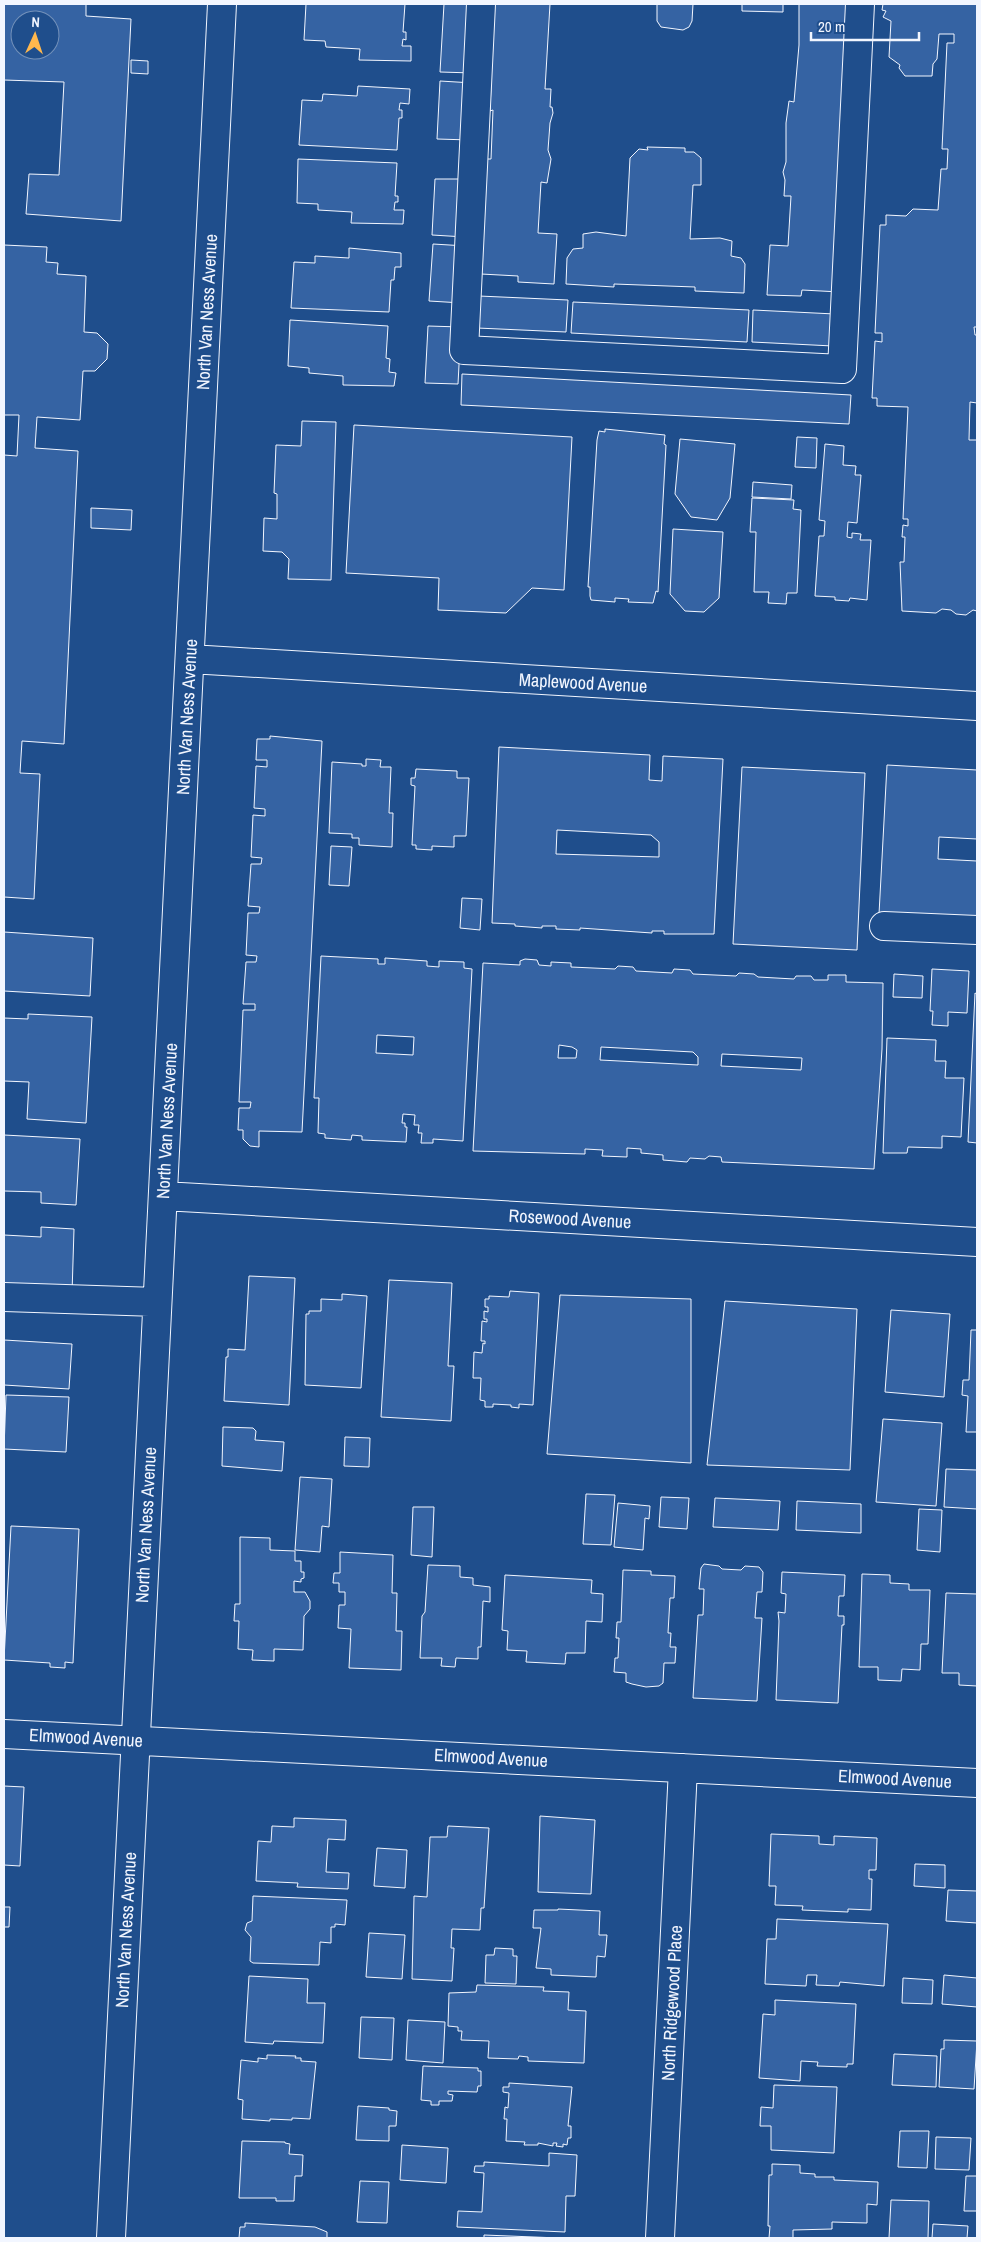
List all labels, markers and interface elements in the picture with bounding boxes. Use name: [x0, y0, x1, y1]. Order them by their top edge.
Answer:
north arrow: [10, 10, 60, 60]
scale bar: [811, 10, 918, 42]
text: N: [31, 13, 40, 31]
text: 20 m: [818, 16, 845, 37]
street label: North Van Ness Avenue: [190, 233, 223, 391]
street label: North Van Ness Avenue: [170, 638, 203, 796]
street label: Maplewood Avenue: [518, 667, 648, 698]
street label: North Van Ness Avenue: [150, 1042, 183, 1200]
street label: Rosewood Avenue: [508, 1203, 632, 1234]
street label: North Van Ness Avenue: [129, 1446, 162, 1604]
street label: Elmwood Avenue: [29, 1722, 144, 1753]
street label: Elmwood Avenue: [434, 1742, 549, 1773]
street label: Elmwood Avenue: [838, 1763, 953, 1794]
street label: North Van Ness Avenue: [109, 1851, 142, 2009]
street label: North Ridgewood Place: [655, 1924, 688, 2081]

